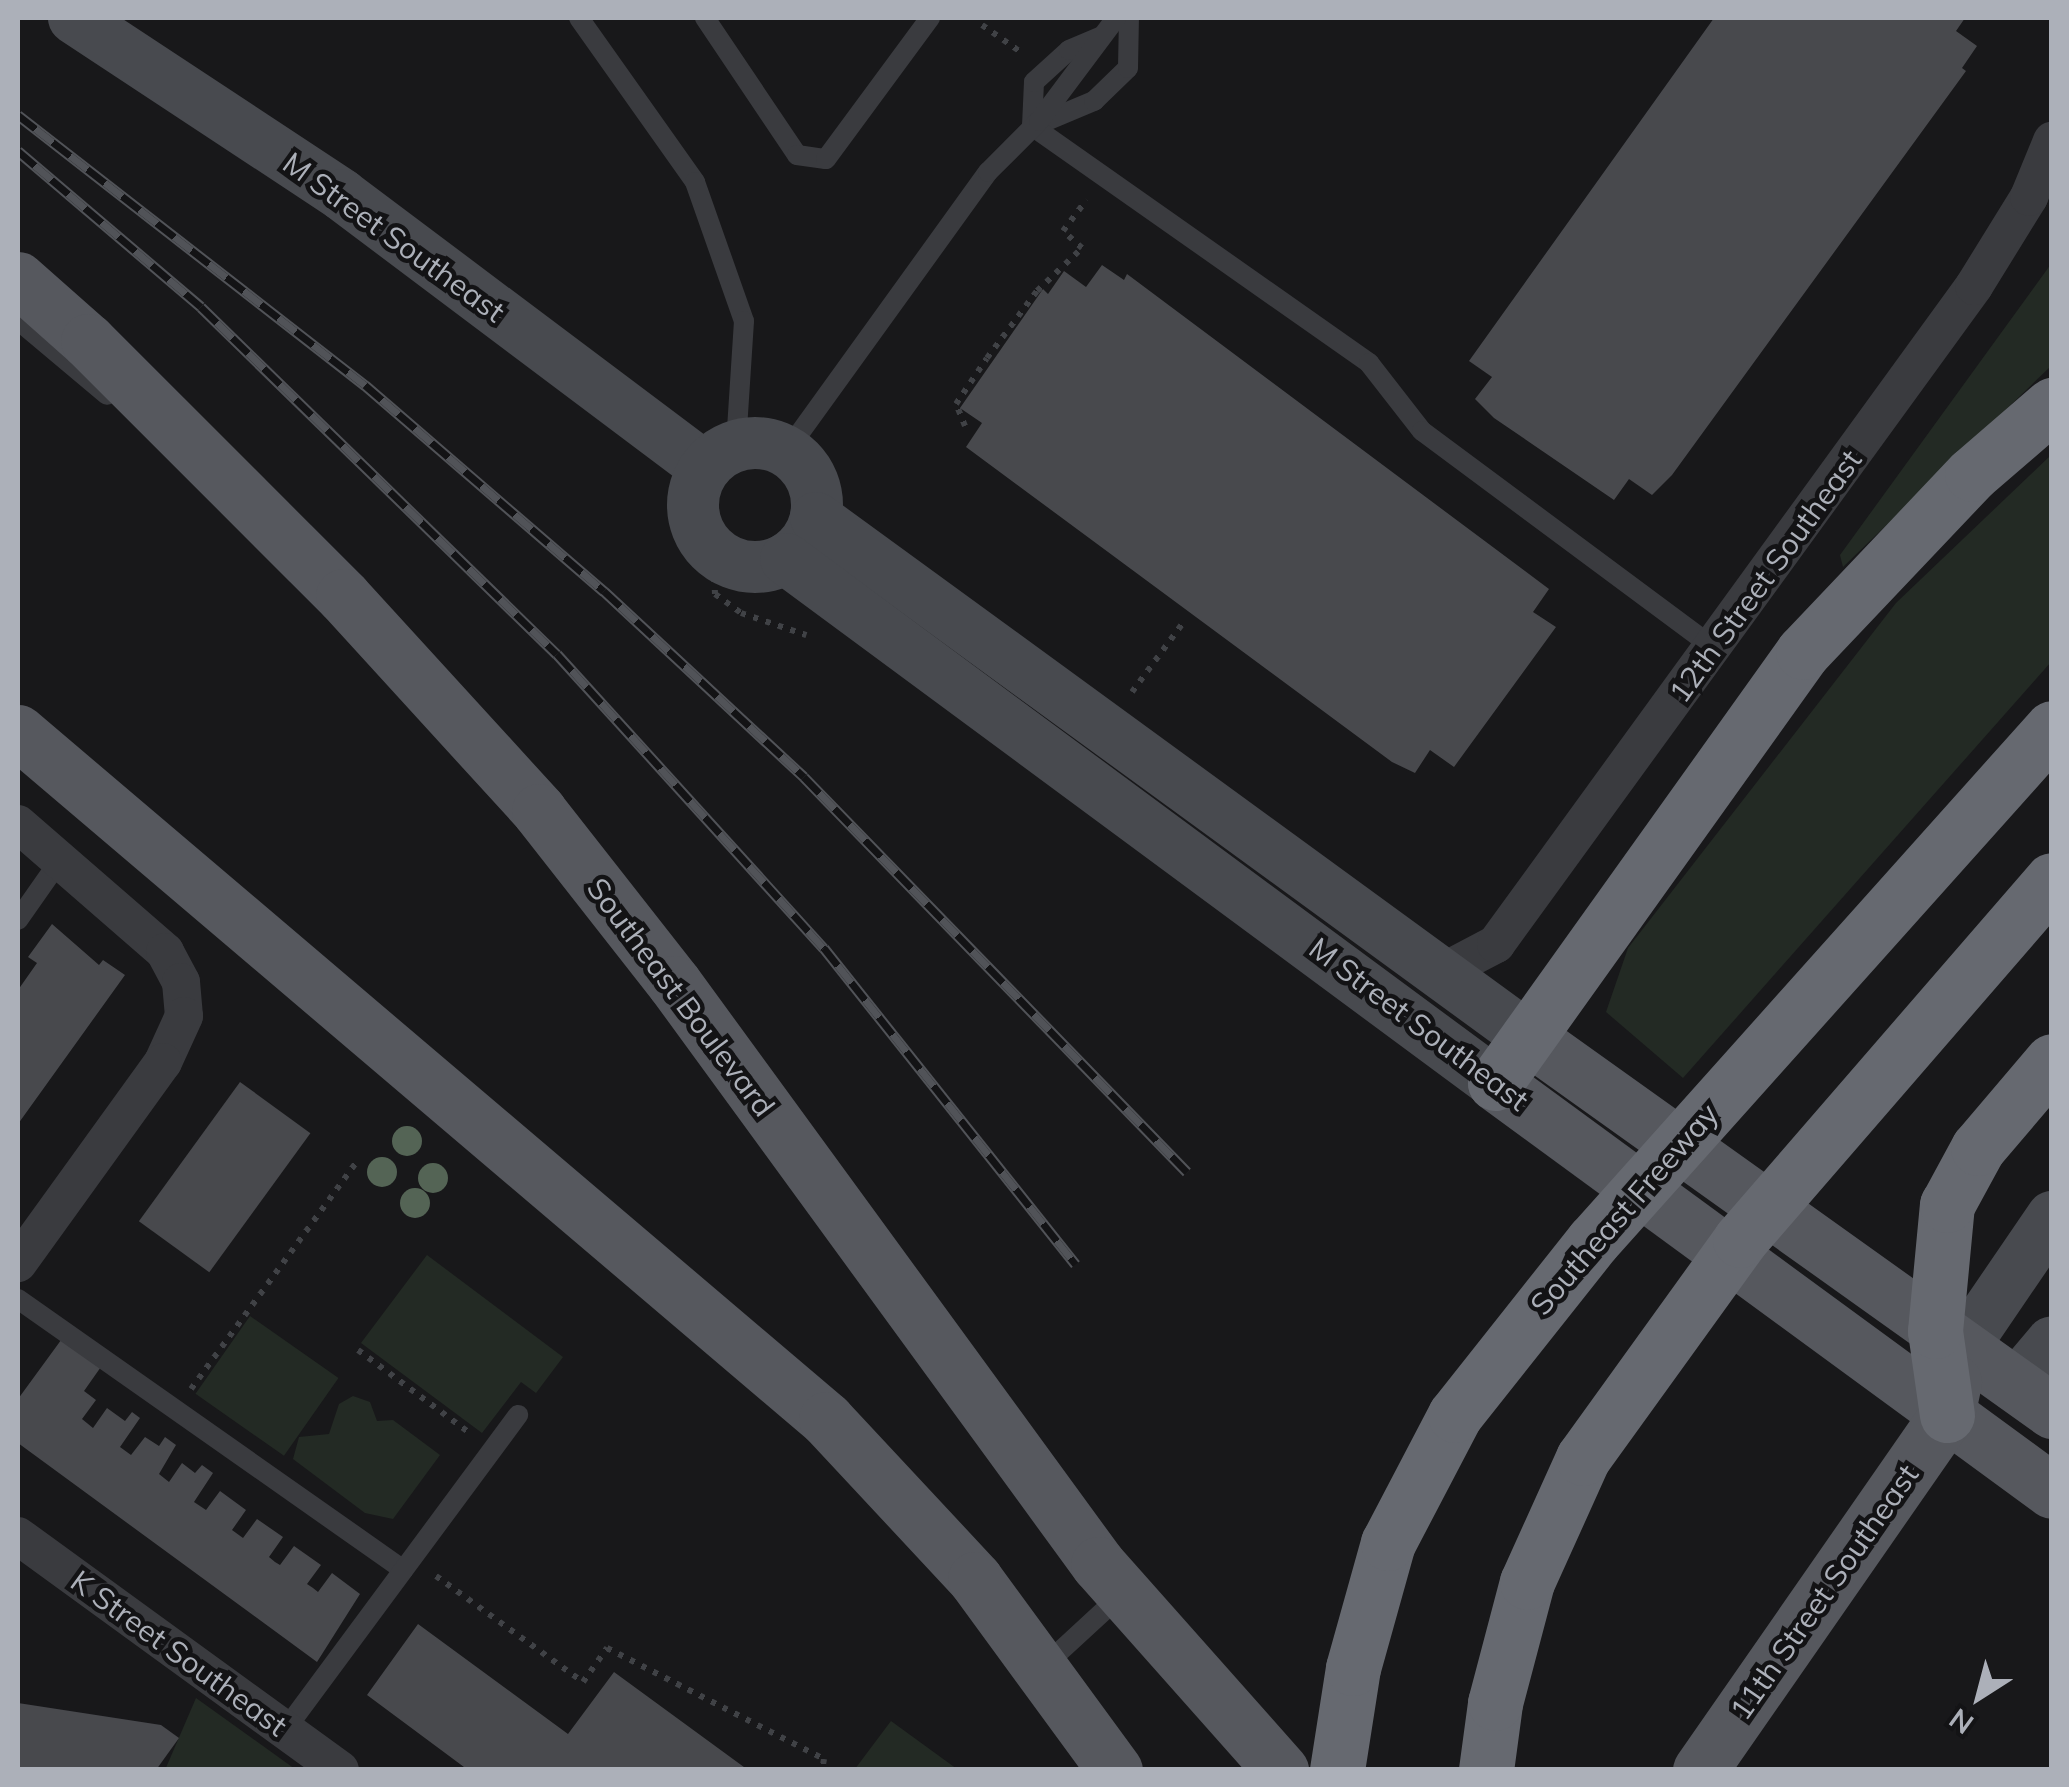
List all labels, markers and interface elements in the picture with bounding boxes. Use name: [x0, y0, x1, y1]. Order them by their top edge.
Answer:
street label: M Street Southeast: [276, 145, 512, 329]
street label: 12th Street Southeast: [1661, 443, 1869, 709]
street label: Southeast Boulevard: [580, 871, 782, 1123]
street label: M Street Southeast: [1302, 930, 1536, 1118]
street label: Southeast Freeway: [1523, 1096, 1725, 1322]
street label: 11th Street Southeast: [1722, 1457, 1926, 1727]
street label: K Street Southeast: [64, 1562, 294, 1744]
north arrow: [1929, 1647, 2029, 1747]
text: N: [1942, 1701, 1980, 1742]

